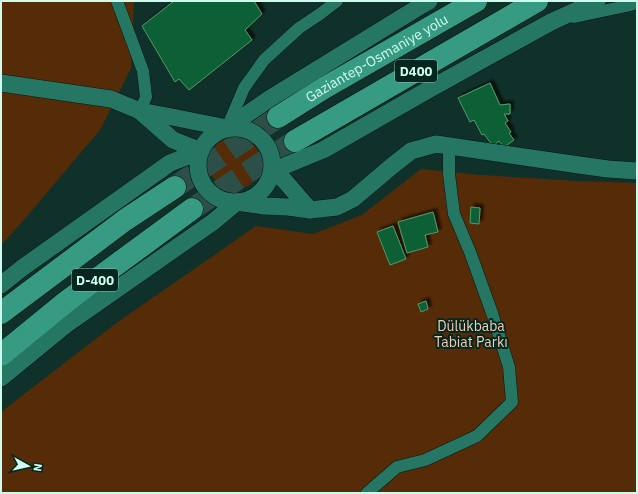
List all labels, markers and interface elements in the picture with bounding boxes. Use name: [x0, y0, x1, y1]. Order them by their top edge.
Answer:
street label: Gaziantep-Osmaniye yolu: [302, 10, 451, 106]
road number: D400: [395, 60, 437, 82]
road number: D-400: [72, 269, 118, 291]
park label: Dülükbaba Tabiat Parkı: [434, 317, 508, 351]
north arrow: [8, 446, 48, 486]
text: N: [30, 462, 45, 472]

